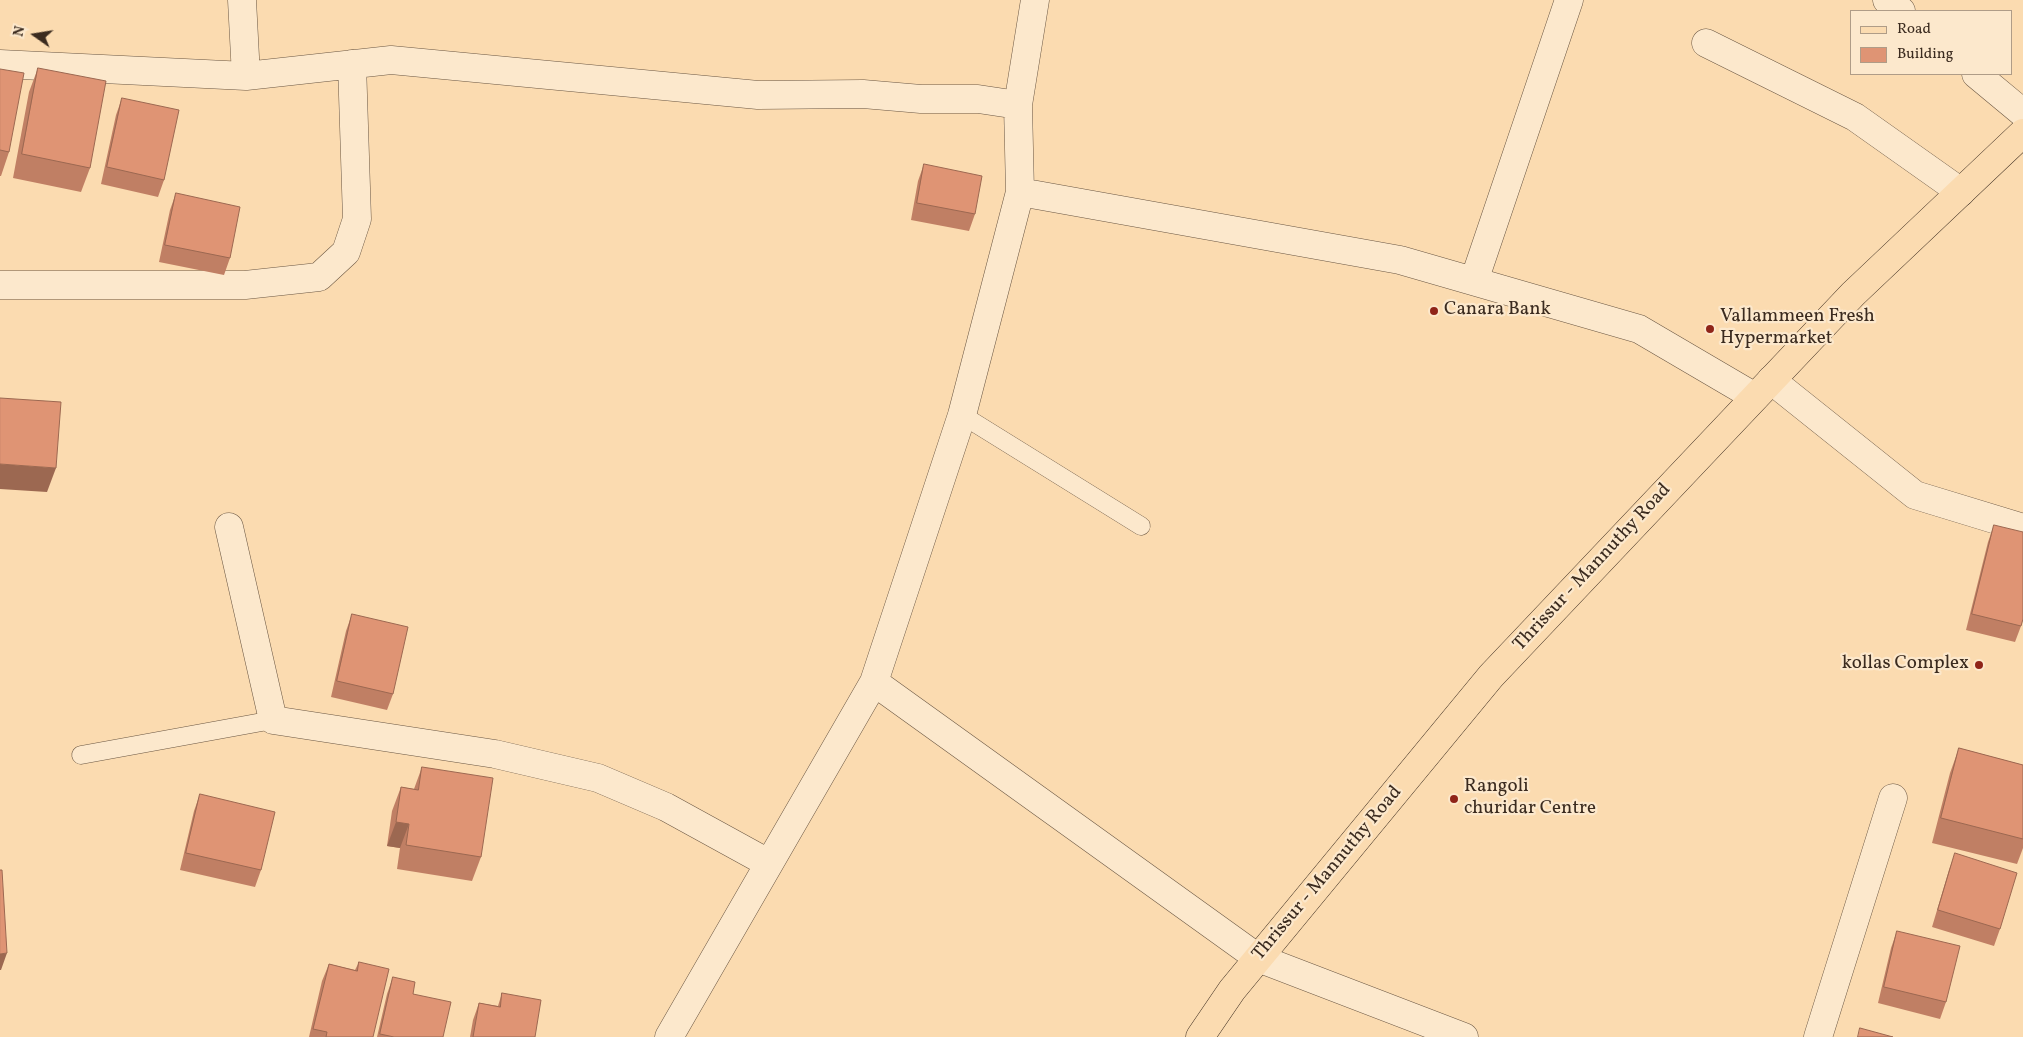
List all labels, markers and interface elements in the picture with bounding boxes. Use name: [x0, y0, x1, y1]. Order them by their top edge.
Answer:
north arrow: [10, 10, 60, 60]
legend: [1850, 10, 2013, 75]
text: Road: [1897, 19, 1931, 40]
text: N: [9, 24, 30, 39]
text: Building: [1897, 44, 1953, 65]
place label: Canara Bank: [1444, 300, 1551, 322]
marker: Canara Bank: [1428, 305, 1440, 317]
place label: Vallammeen Fresh Hypermarket: [1720, 307, 1875, 351]
marker: Vallammeen Fresh Hypermarket: [1704, 323, 1716, 335]
street label: Thrissur - Mannuthy Road: [1509, 479, 1677, 657]
place label: kollas Complex: [1842, 654, 1969, 676]
marker: kollas Complex: [1973, 659, 1985, 671]
place label: Rangoli churidar Centre: [1464, 777, 1596, 821]
street label: Thrissur - Mannuthy Road: [1248, 782, 1408, 966]
marker: Rangoli churidar Centre: [1448, 793, 1460, 805]

